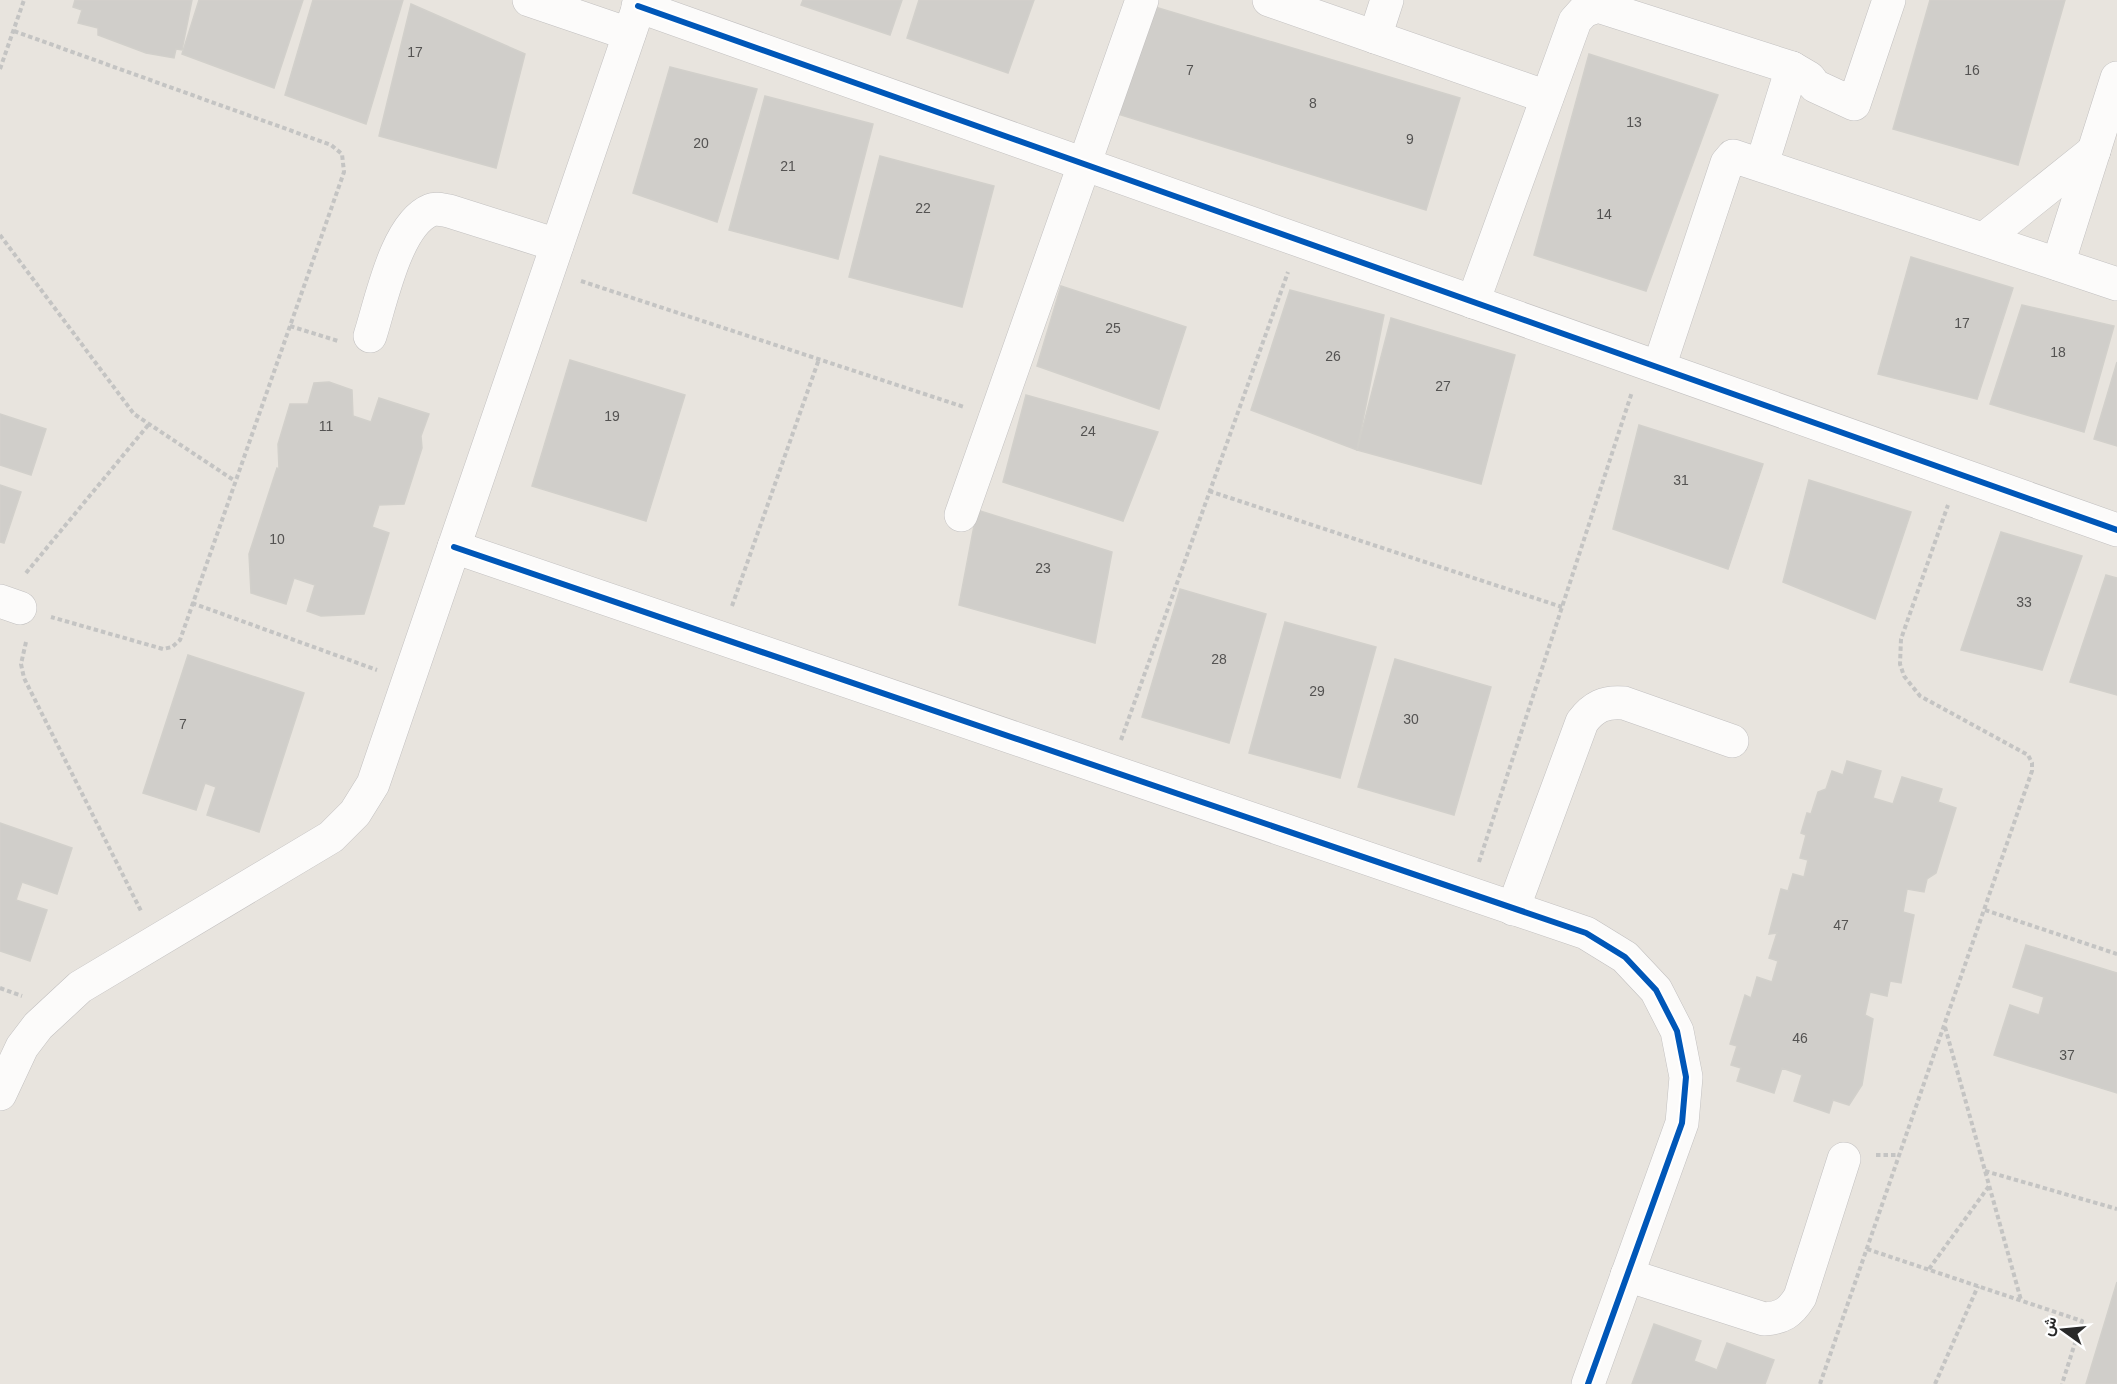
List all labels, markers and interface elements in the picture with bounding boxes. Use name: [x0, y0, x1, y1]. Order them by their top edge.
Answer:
house number: 17: [407, 44, 423, 60]
house number: 7: [1186, 62, 1194, 78]
house number: 16: [1964, 62, 1980, 78]
house number: 8: [1309, 95, 1317, 111]
house number: 13: [1626, 114, 1642, 130]
house number: 9: [1406, 131, 1414, 147]
house number: 20: [693, 135, 709, 151]
house number: 21: [780, 158, 796, 174]
house number: 22: [915, 200, 931, 216]
house number: 14: [1596, 206, 1612, 222]
house number: 17: [1954, 315, 1970, 331]
house number: 25: [1105, 320, 1121, 336]
house number: 18: [2050, 344, 2066, 360]
house number: 26: [1325, 348, 1341, 364]
house number: 27: [1435, 378, 1451, 394]
house number: 19: [604, 408, 620, 424]
house number: 11: [319, 418, 333, 434]
house number: 24: [1080, 423, 1096, 439]
house number: 31: [1673, 472, 1689, 488]
house number: 10: [269, 531, 285, 547]
house number: 23: [1035, 560, 1051, 576]
house number: 33: [2016, 594, 2032, 610]
house number: 28: [1211, 651, 1227, 667]
house number: 29: [1309, 683, 1325, 699]
house number: 30: [1403, 711, 1419, 727]
house number: 7: [179, 716, 187, 732]
house number: 47: [1833, 917, 1849, 933]
house number: 46: [1792, 1030, 1808, 1046]
house number: 37: [2059, 1047, 2075, 1063]
north arrow: [2033, 1300, 2093, 1360]
text: ش: [2038, 1315, 2061, 1338]

